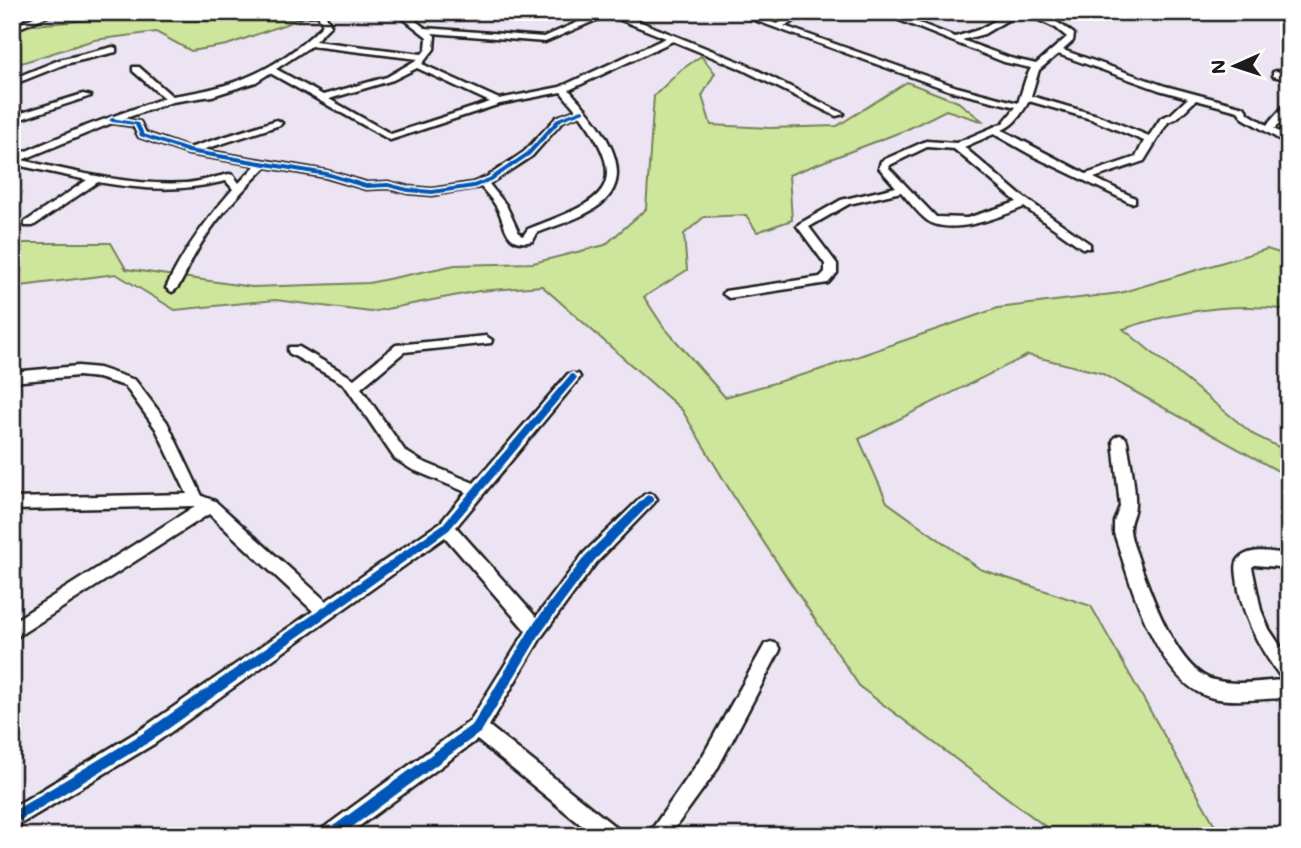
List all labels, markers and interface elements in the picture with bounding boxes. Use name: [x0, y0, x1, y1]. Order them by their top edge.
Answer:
north arrow: [1200, 32, 1270, 102]
text: N: [1205, 59, 1230, 75]

